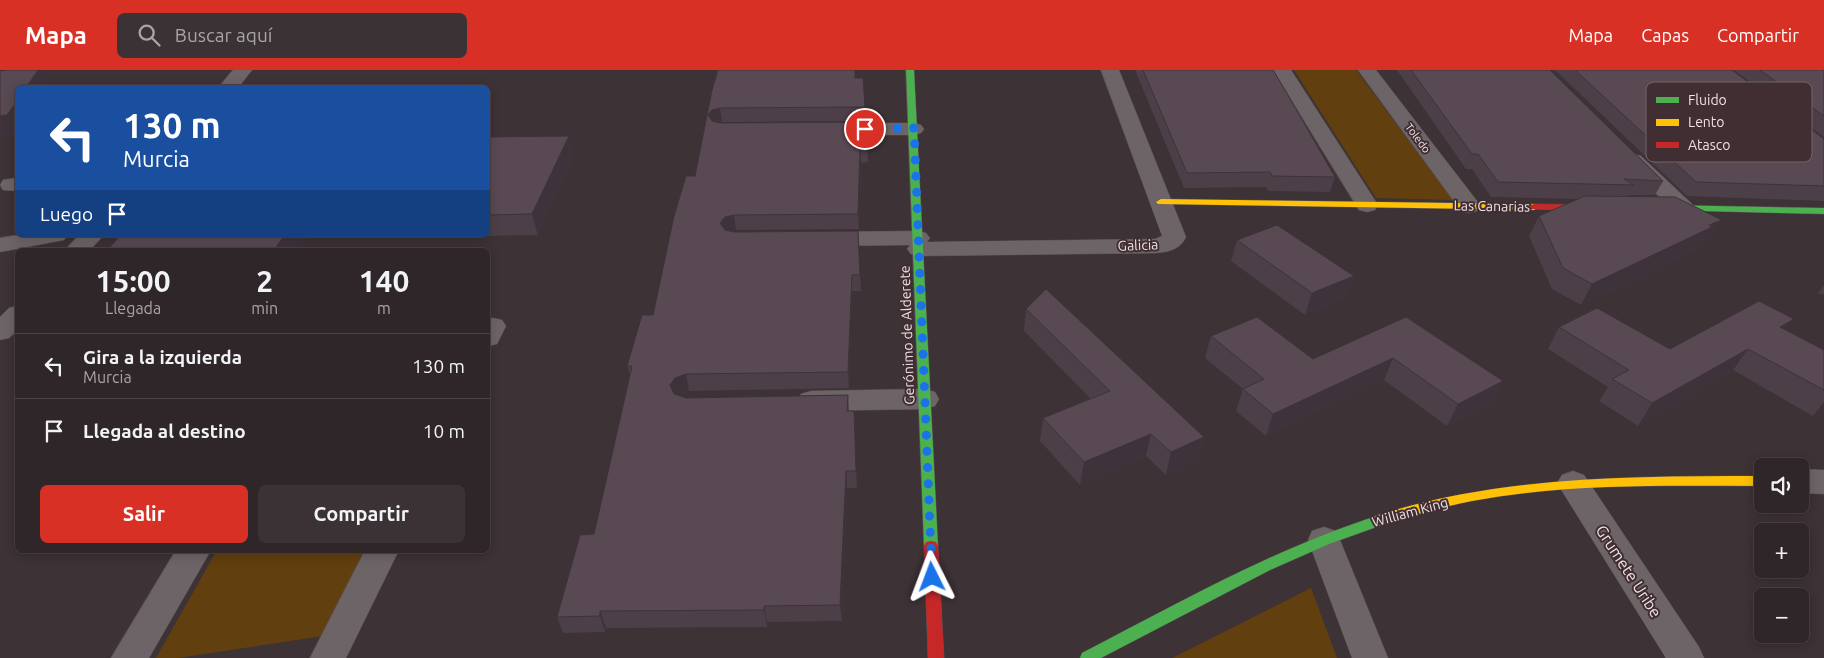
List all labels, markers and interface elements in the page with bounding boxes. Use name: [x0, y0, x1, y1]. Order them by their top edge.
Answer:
search box: [117, 13, 467, 58]
icon: search: [135, 21, 163, 49]
text: Mapa: [25, 22, 87, 49]
text: Buscar aquí: [175, 24, 272, 46]
text: Mapa: [1568, 25, 1613, 45]
text: Capas: [1641, 25, 1689, 45]
text: Compartir: [1717, 25, 1799, 45]
legend: [1646, 82, 1812, 162]
text: Fluido: [1688, 92, 1727, 108]
icon: left: [40, 105, 105, 170]
text: 130 m: [123, 105, 221, 145]
pin: [844, 108, 886, 150]
text: Lento: [1688, 114, 1725, 130]
icon: arrive: [851, 115, 879, 143]
street label: Toledo: [1403, 121, 1433, 155]
text: Atasco: [1688, 137, 1731, 153]
text: Murcia: [123, 146, 190, 171]
street label: Las Canarias: [1454, 197, 1530, 215]
icon: arrive: [103, 200, 131, 228]
text: Luego: [40, 203, 93, 225]
street label: Galicia: [1117, 236, 1159, 254]
text: 15:00: [96, 264, 171, 298]
text: 2: [256, 264, 273, 298]
text: 140: [359, 264, 409, 298]
street label: Gerónimo de Alderete: [897, 265, 917, 405]
text: Llegada: [105, 299, 161, 317]
text: min: [251, 299, 278, 317]
text: m: [377, 299, 391, 317]
text: Gira a la izquierda: [83, 346, 242, 368]
icon: left: [40, 352, 68, 380]
text: 130 m: [412, 355, 465, 377]
text: Murcia: [83, 368, 132, 386]
icon: arrive: [40, 417, 68, 445]
text: Llegada al destino: [83, 420, 246, 442]
text: 10 m: [423, 420, 465, 442]
map controls: [1754, 458, 1809, 643]
button: sound: [1754, 458, 1809, 513]
button: Salir: [40, 485, 248, 543]
button: Compartir: [258, 485, 465, 543]
street label: William King: [1370, 494, 1450, 530]
street label: Grumete Uribe: [1593, 522, 1665, 620]
button: +: [1754, 523, 1809, 578]
position arrow: [905, 550, 957, 602]
button: −: [1754, 588, 1809, 643]

